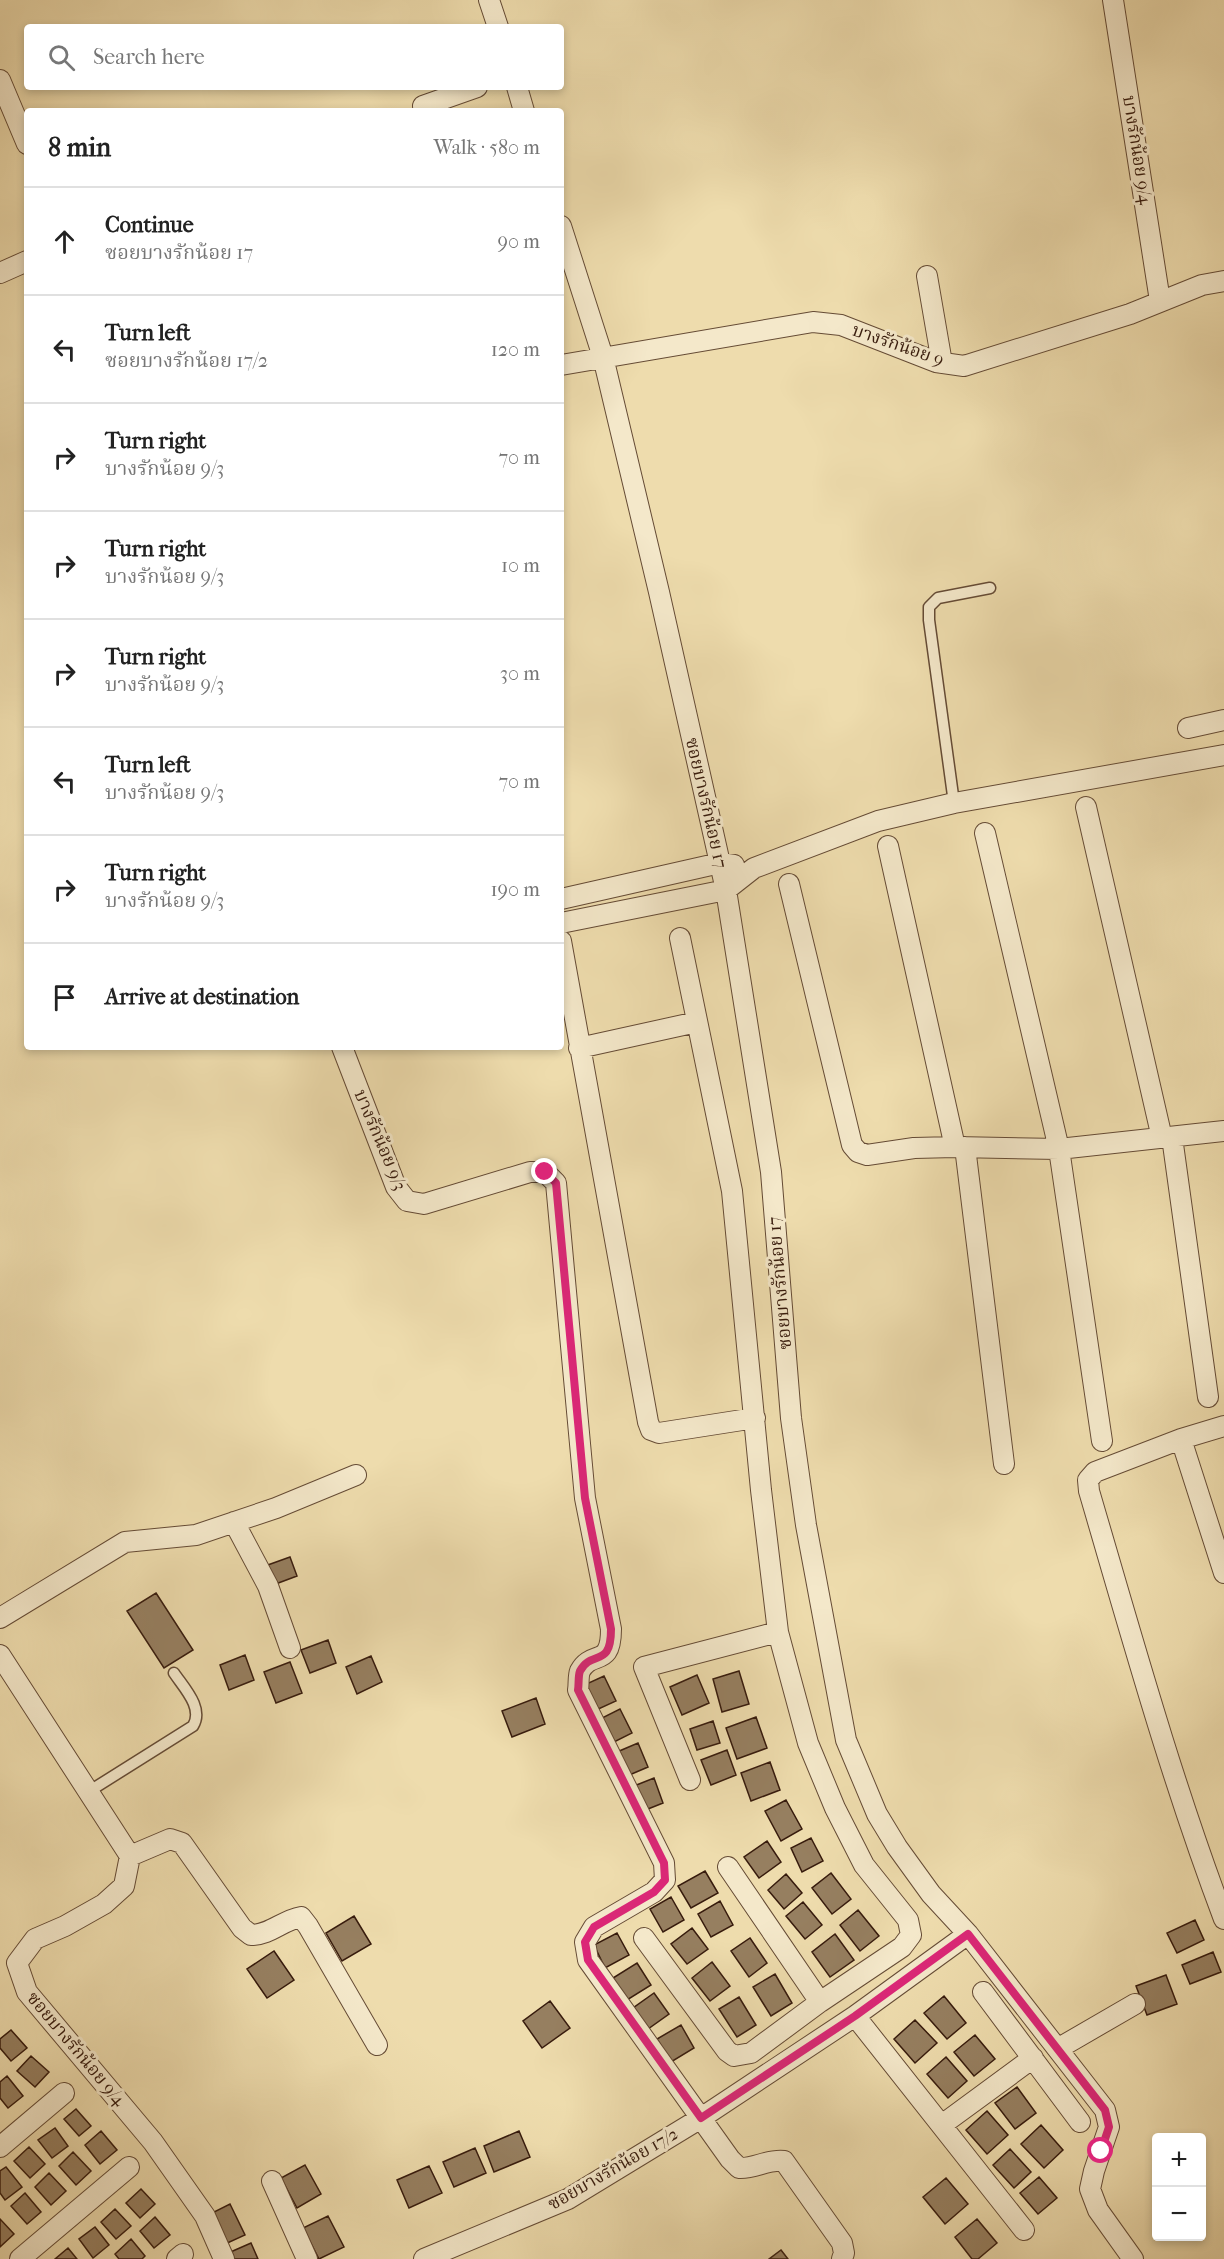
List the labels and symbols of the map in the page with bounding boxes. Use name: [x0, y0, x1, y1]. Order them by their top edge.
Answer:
street label: บางรักน้อย 9/4: [1118, 94, 1156, 206]
street label: บางรักน้อย 9: [849, 320, 947, 370]
street label: ซอยบางรักน้อย 17: [681, 736, 731, 871]
street label: บางรักน้อย 9/3: [349, 1087, 411, 1193]
route end: [531, 1158, 557, 1184]
street label: ซอยบางรักน้อย 17: [764, 1215, 796, 1350]
street label: ซอยบางรักน้อย 9/4: [22, 1988, 130, 2110]
street label: ซอยบางรักน้อย 17/2: [544, 2123, 682, 2215]
route start: [1087, 2137, 1113, 2163]

